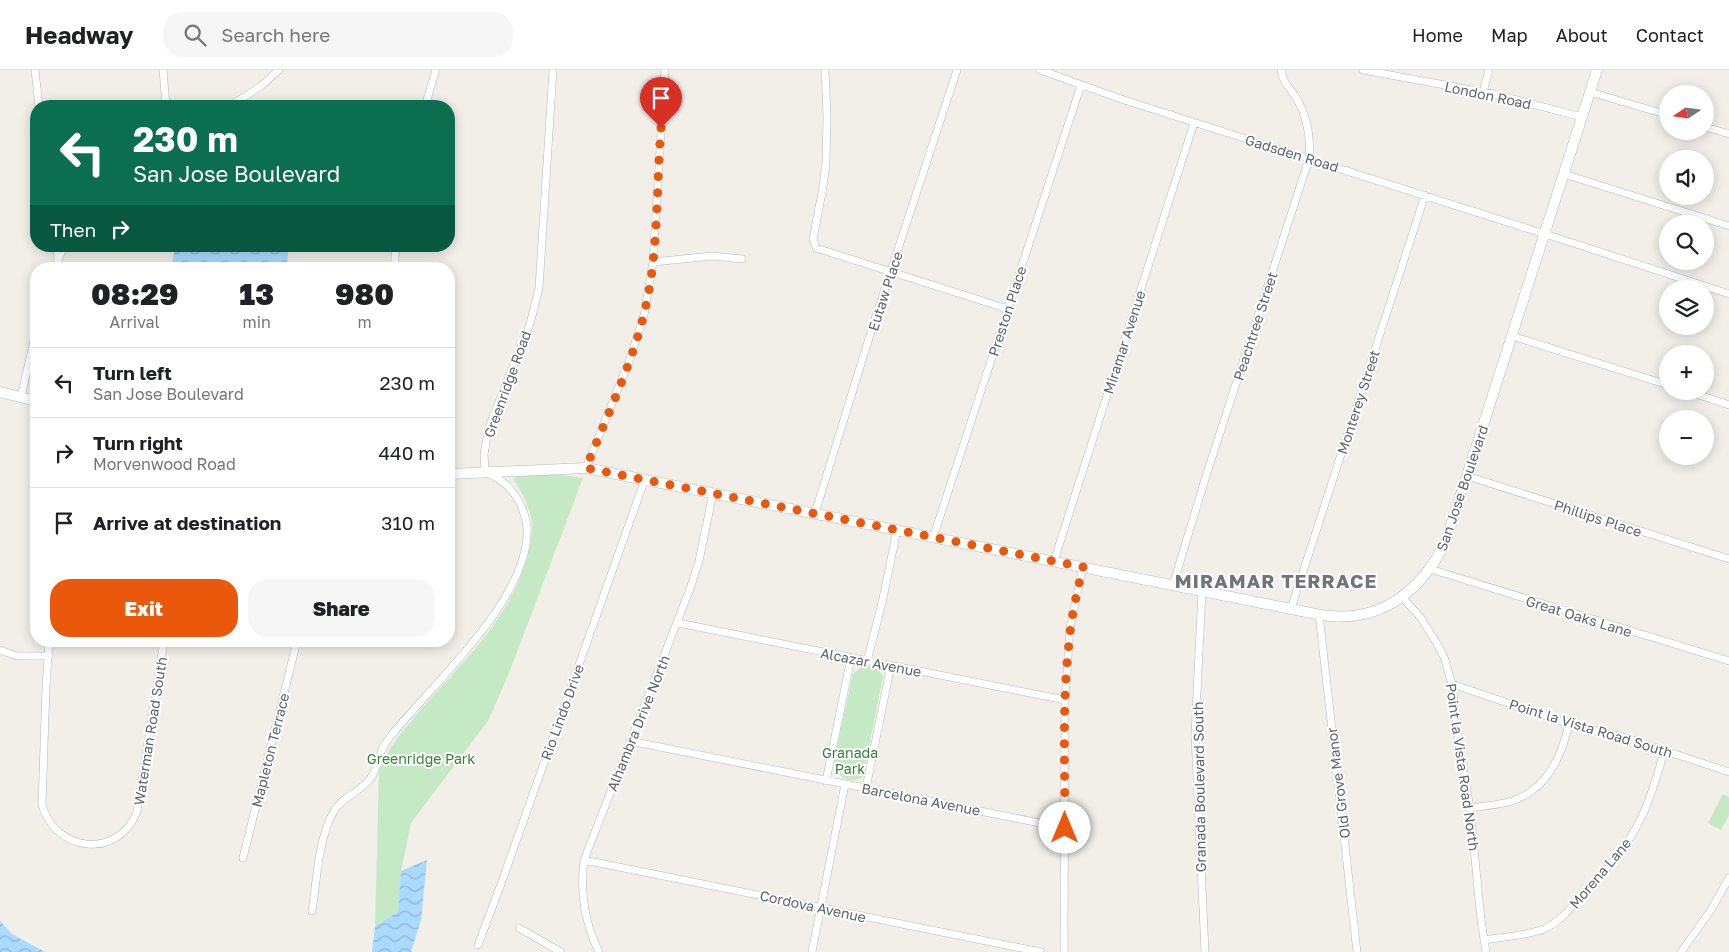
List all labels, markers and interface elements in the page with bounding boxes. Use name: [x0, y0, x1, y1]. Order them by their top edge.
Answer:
search box: [163, 12, 513, 57]
text: Headway: [25, 20, 133, 49]
icon: search: [181, 21, 209, 49]
text: Search here: [221, 23, 330, 46]
text: Home: [1412, 24, 1463, 46]
text: Map: [1491, 24, 1528, 46]
text: About: [1556, 24, 1608, 46]
text: Contact: [1636, 24, 1704, 46]
pin: [640, 77, 682, 128]
street label: London Road: [1443, 78, 1533, 112]
icon: arrive: [647, 84, 675, 112]
north arrow: [1659, 85, 1714, 140]
map controls: [1659, 85, 1714, 465]
text: 230 m: [133, 118, 238, 160]
icon: left: [50, 120, 115, 185]
street label: Gadsden Road: [1243, 131, 1341, 175]
button: sound: [1659, 150, 1714, 205]
text: San Jose Boulevard: [133, 160, 340, 187]
icon: right: [106, 215, 134, 243]
button: search: [1659, 215, 1714, 270]
text: Then: [50, 218, 96, 241]
street label: Eutaw Place: [864, 249, 906, 333]
street label: Preston Place: [984, 264, 1030, 358]
street label: Peachtree Street: [1229, 270, 1281, 382]
text: 08:29: [91, 276, 178, 312]
text: 13: [239, 276, 274, 312]
text: 980: [335, 276, 394, 312]
button: layers: [1659, 280, 1714, 335]
street label: Miramar Avenue: [1099, 288, 1149, 396]
text: Arrival: [110, 312, 160, 332]
text: min: [243, 312, 271, 332]
text: m: [357, 312, 372, 332]
street label: Greenridge Road: [480, 328, 534, 440]
button: +: [1659, 345, 1714, 400]
street label: Monterey Street: [1333, 348, 1383, 456]
text: Turn left: [93, 361, 172, 384]
icon: left: [50, 369, 78, 397]
text: 230 m: [380, 371, 435, 394]
text: San Jose Boulevard: [93, 384, 244, 404]
button: −: [1659, 410, 1714, 465]
street label: San Jose Boulevard: [1432, 423, 1492, 553]
text: Turn right: [93, 431, 183, 454]
icon: right: [50, 439, 78, 467]
text: 440 m: [378, 441, 435, 464]
text: Morvenwood Road: [93, 454, 236, 474]
street label: Phillips Place: [1552, 496, 1644, 540]
icon: arrive: [50, 509, 78, 537]
text: Arrive at destination: [93, 511, 281, 534]
text: 310 m: [381, 511, 435, 534]
district label: MIRAMAR TERRACE: [1175, 569, 1377, 592]
button: Exit: [50, 579, 238, 637]
button: Share: [248, 579, 435, 637]
street label: Great Oaks Lane: [1524, 592, 1634, 640]
street label: Alcazar Avenue: [819, 644, 923, 680]
street label: Alhambra Drive North: [603, 653, 673, 793]
street label: Waterman Road South: [130, 656, 170, 806]
street label: Rio Lindo Drive: [537, 662, 587, 762]
street label: Point la Vista Road North: [1443, 682, 1483, 852]
street label: Mapleton Terrace: [248, 691, 292, 809]
street label: Point la Vista Road South: [1507, 695, 1675, 761]
street label: Granada Boulevard South: [1189, 701, 1209, 873]
street label: Old Grove Manor: [1323, 726, 1353, 839]
park label: Granada Park: [822, 744, 878, 777]
park label: Greenridge Park: [367, 750, 475, 767]
street label: Barcelona Avenue: [860, 779, 982, 819]
position arrow: [1038, 801, 1090, 853]
street label: Morena Lane: [1566, 834, 1634, 912]
street label: Cordova Avenue: [758, 886, 868, 926]

